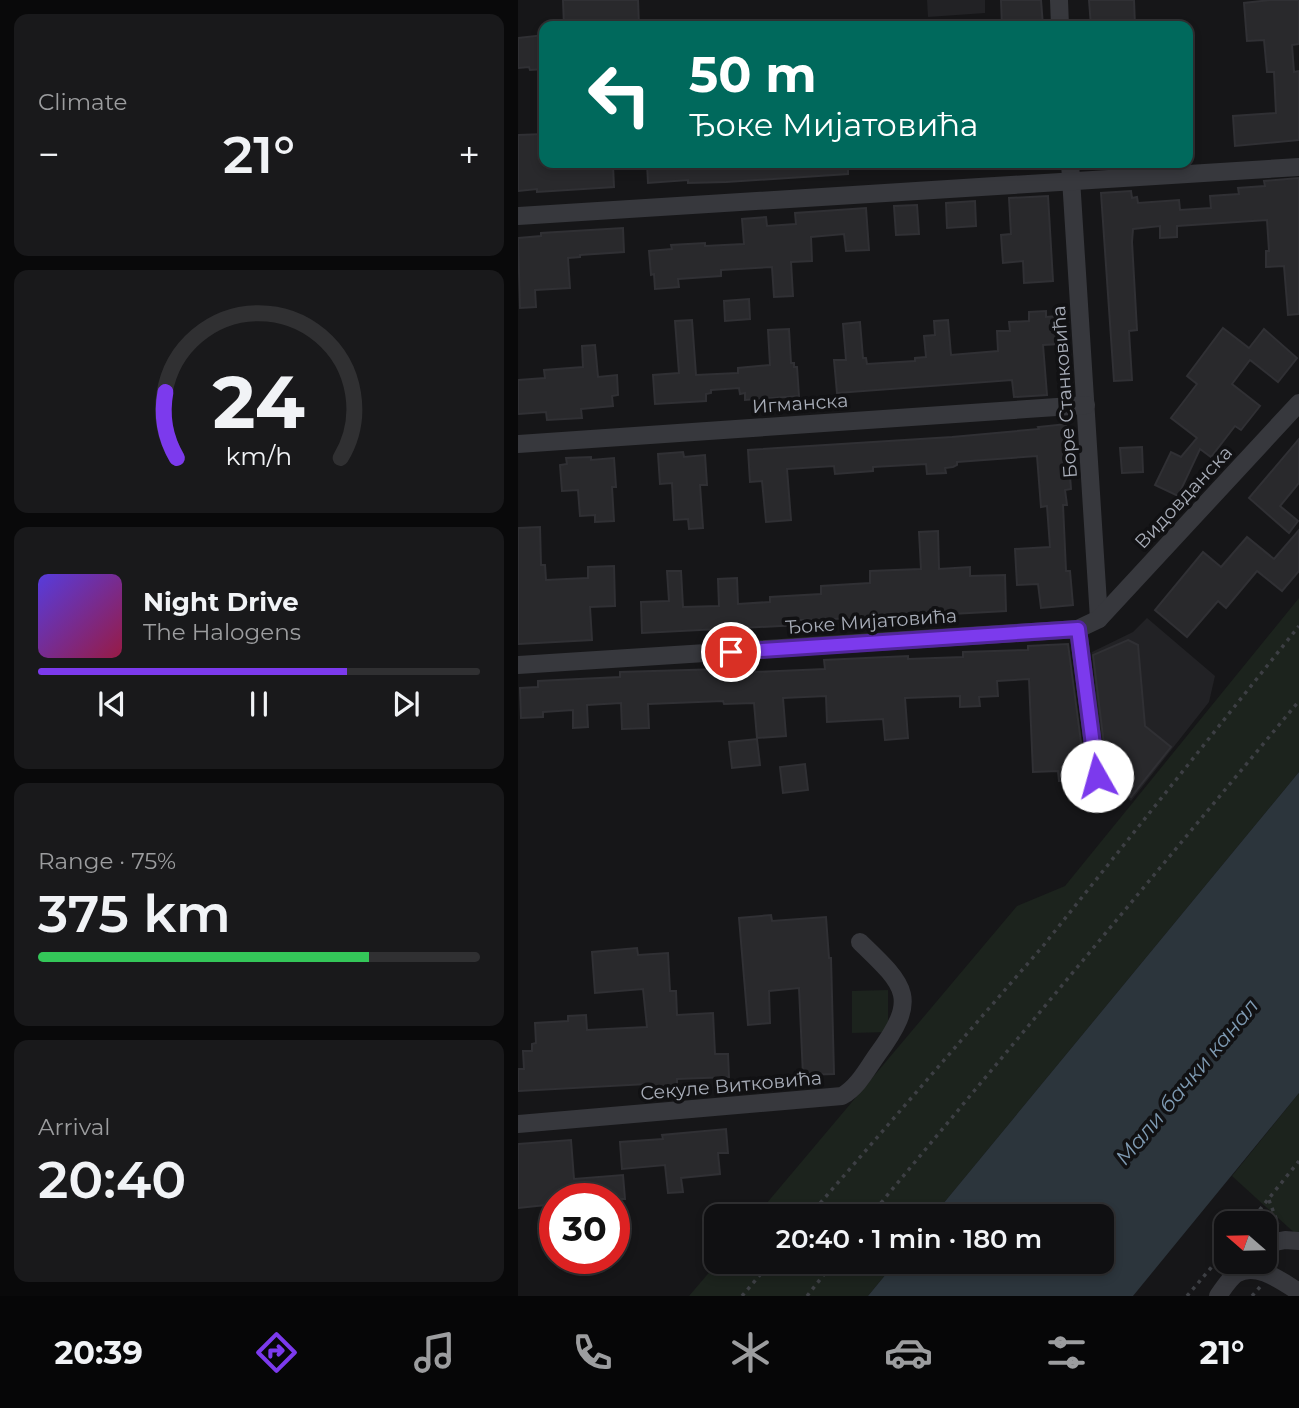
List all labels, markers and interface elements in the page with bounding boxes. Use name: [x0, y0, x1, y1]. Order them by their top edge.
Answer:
text: 50 m: [689, 45, 817, 104]
icon: left: [574, 49, 665, 140]
text: Climate: [38, 88, 127, 116]
text: Ђоке Мијатовића: [689, 105, 979, 144]
text: 21°: [223, 123, 295, 186]
text: −: [38, 131, 60, 178]
text: +: [458, 131, 480, 178]
street label: Боре Станковића: [1047, 305, 1082, 479]
text: 24: [213, 358, 305, 446]
street label: Игманска: [751, 389, 849, 418]
text: km/h: [226, 440, 292, 470]
street label: Видовданска: [1130, 441, 1237, 554]
text: Night Drive: [143, 586, 299, 618]
street label: Ђоке Мијатовића: [784, 604, 958, 639]
text: The Halogens: [143, 618, 301, 646]
pin: [701, 622, 761, 682]
icon: arrive: [712, 633, 750, 671]
icon: previous: [93, 685, 131, 723]
icon: pause: [240, 685, 278, 723]
icon: next: [387, 685, 425, 723]
position arrow: [1060, 739, 1134, 813]
text: Range · 75%: [38, 847, 176, 875]
text: 375 km: [38, 882, 231, 945]
water label: Мали бачки канал: [1110, 994, 1263, 1170]
street label: Секуле Витковића: [639, 1066, 823, 1105]
text: Arrival: [38, 1113, 111, 1141]
text: 20:40: [38, 1148, 186, 1211]
speed limit sign: 30: [539, 1183, 630, 1274]
north arrow: [1214, 1211, 1278, 1274]
map controls: [1214, 1211, 1277, 1274]
text: 20:40 · 1 min · 180 m: [776, 1223, 1042, 1255]
icon: directions: [252, 1328, 301, 1377]
icon: music: [410, 1328, 459, 1377]
icon: phone: [568, 1328, 617, 1377]
icon: climate: [726, 1328, 775, 1377]
icon: car: [884, 1328, 933, 1377]
icon: filters: [1042, 1328, 1091, 1377]
text: 20:39: [54, 1333, 143, 1372]
text: 21°: [1200, 1333, 1244, 1372]

